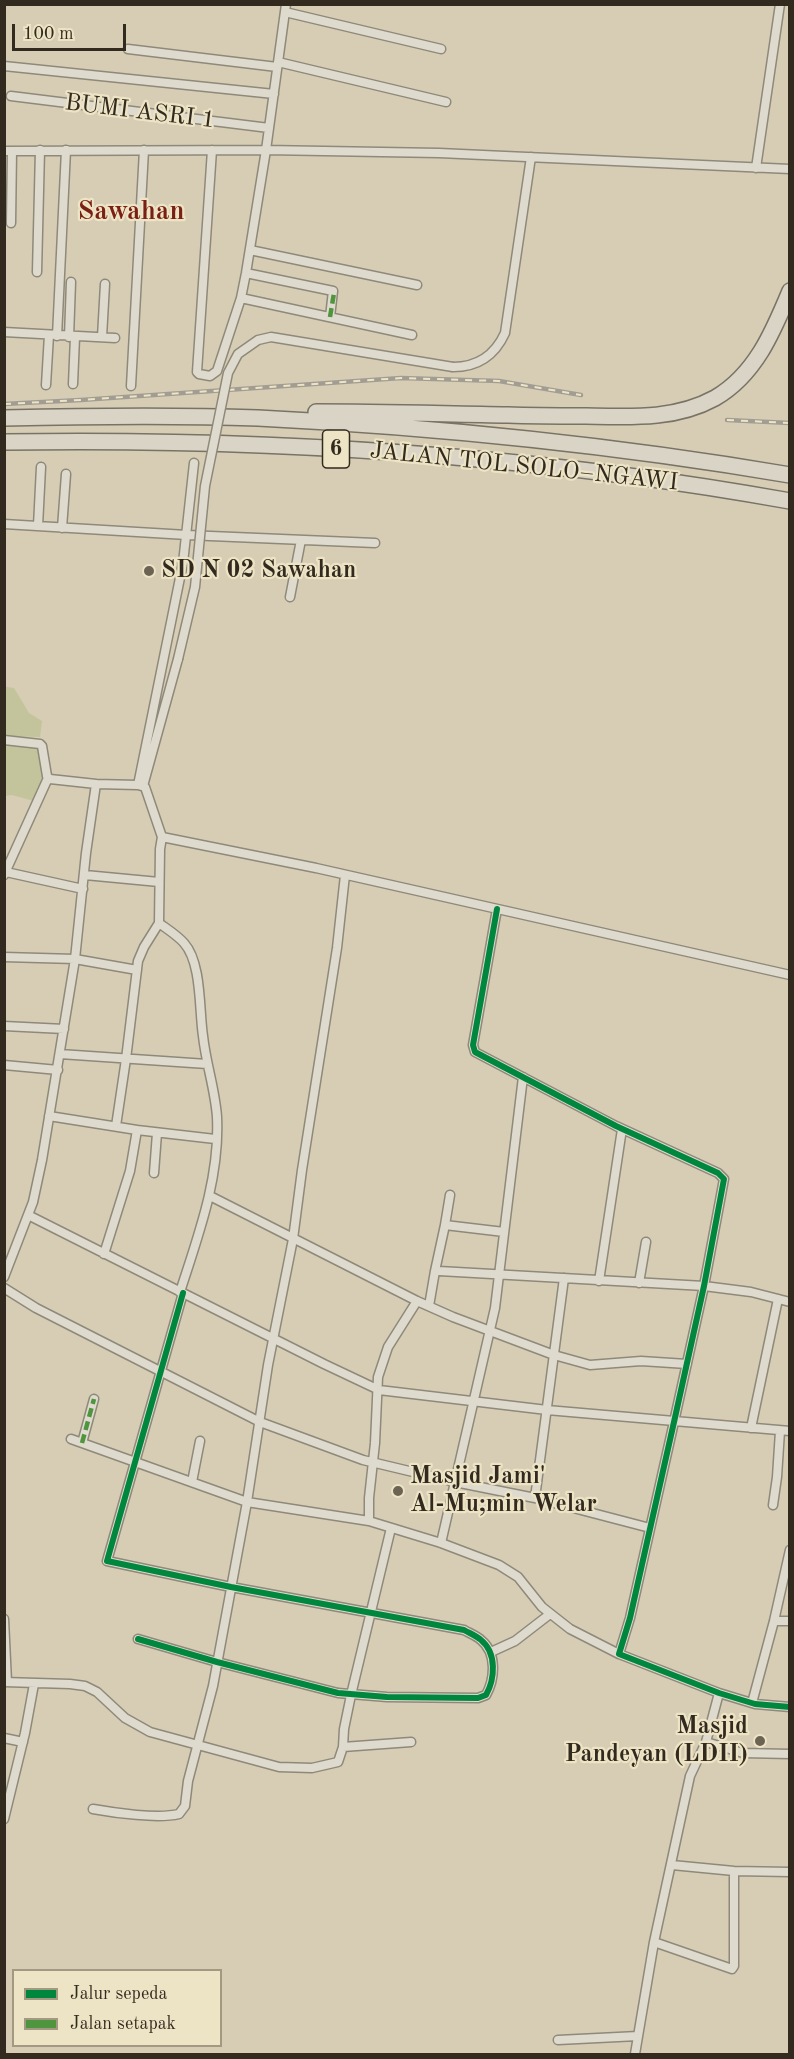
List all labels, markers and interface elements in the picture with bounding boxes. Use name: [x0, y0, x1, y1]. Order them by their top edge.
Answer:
scale bar: [15, 12, 129, 50]
text: 100 m: [23, 25, 74, 43]
street label: BUMI ASRI 1: [63, 88, 217, 136]
district label: Sawahan: [77, 196, 185, 228]
road number: 6: [322, 430, 350, 468]
street label: JALAN TOL SOLO–NGAWI: [368, 436, 680, 498]
place label: SD N 02 Sawahan: [161, 557, 356, 585]
marker: SD N 02 Sawahan: [142, 564, 156, 578]
place label: Masjid Jami' Al-Mu;min Welar: [410, 1463, 597, 1519]
marker: Masjid Jami' Al-Mu;min Welar: [391, 1484, 405, 1498]
place label: Masjid Pandeyan (LDII): [565, 1713, 748, 1769]
marker: Masjid Pandeyan (LDII): [753, 1734, 767, 1748]
legend: [12, 1969, 222, 2047]
text: Jalur sepeda: [70, 1985, 168, 2003]
text: Jalan setapak: [70, 2015, 176, 2033]

